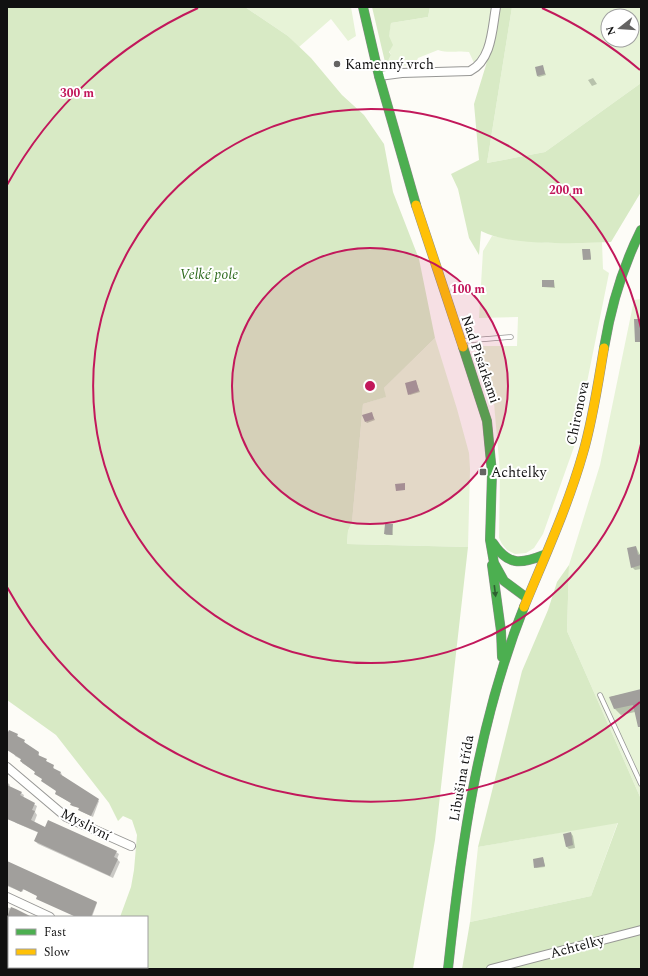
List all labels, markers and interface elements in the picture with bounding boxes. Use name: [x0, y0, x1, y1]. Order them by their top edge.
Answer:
north arrow: [600, 8, 640, 48]
text: N: [601, 24, 620, 38]
place label: Kamenný vrch: [345, 54, 434, 75]
marker: Kamenný vrch: [332, 59, 342, 69]
text: 300 m: [60, 84, 94, 103]
text: 200 m: [549, 181, 583, 200]
park label: Velké pole: [180, 264, 238, 285]
text: 100 m: [451, 280, 485, 299]
street label: Nad Pisárkami: [456, 312, 505, 406]
centre of rings: [363, 379, 377, 393]
street label: Chironova: [560, 379, 595, 447]
place label: Achtelky: [491, 462, 548, 483]
marker: Achtelky: [478, 467, 488, 477]
one-way arrow: [492, 585, 498, 597]
street label: Libušina třída: [444, 733, 479, 823]
street label: Myslivní: [57, 803, 115, 846]
legend: [8, 916, 148, 968]
text: Fast: [44, 923, 66, 942]
street label: Achtelky: [548, 929, 608, 964]
text: Slow: [44, 943, 70, 962]

